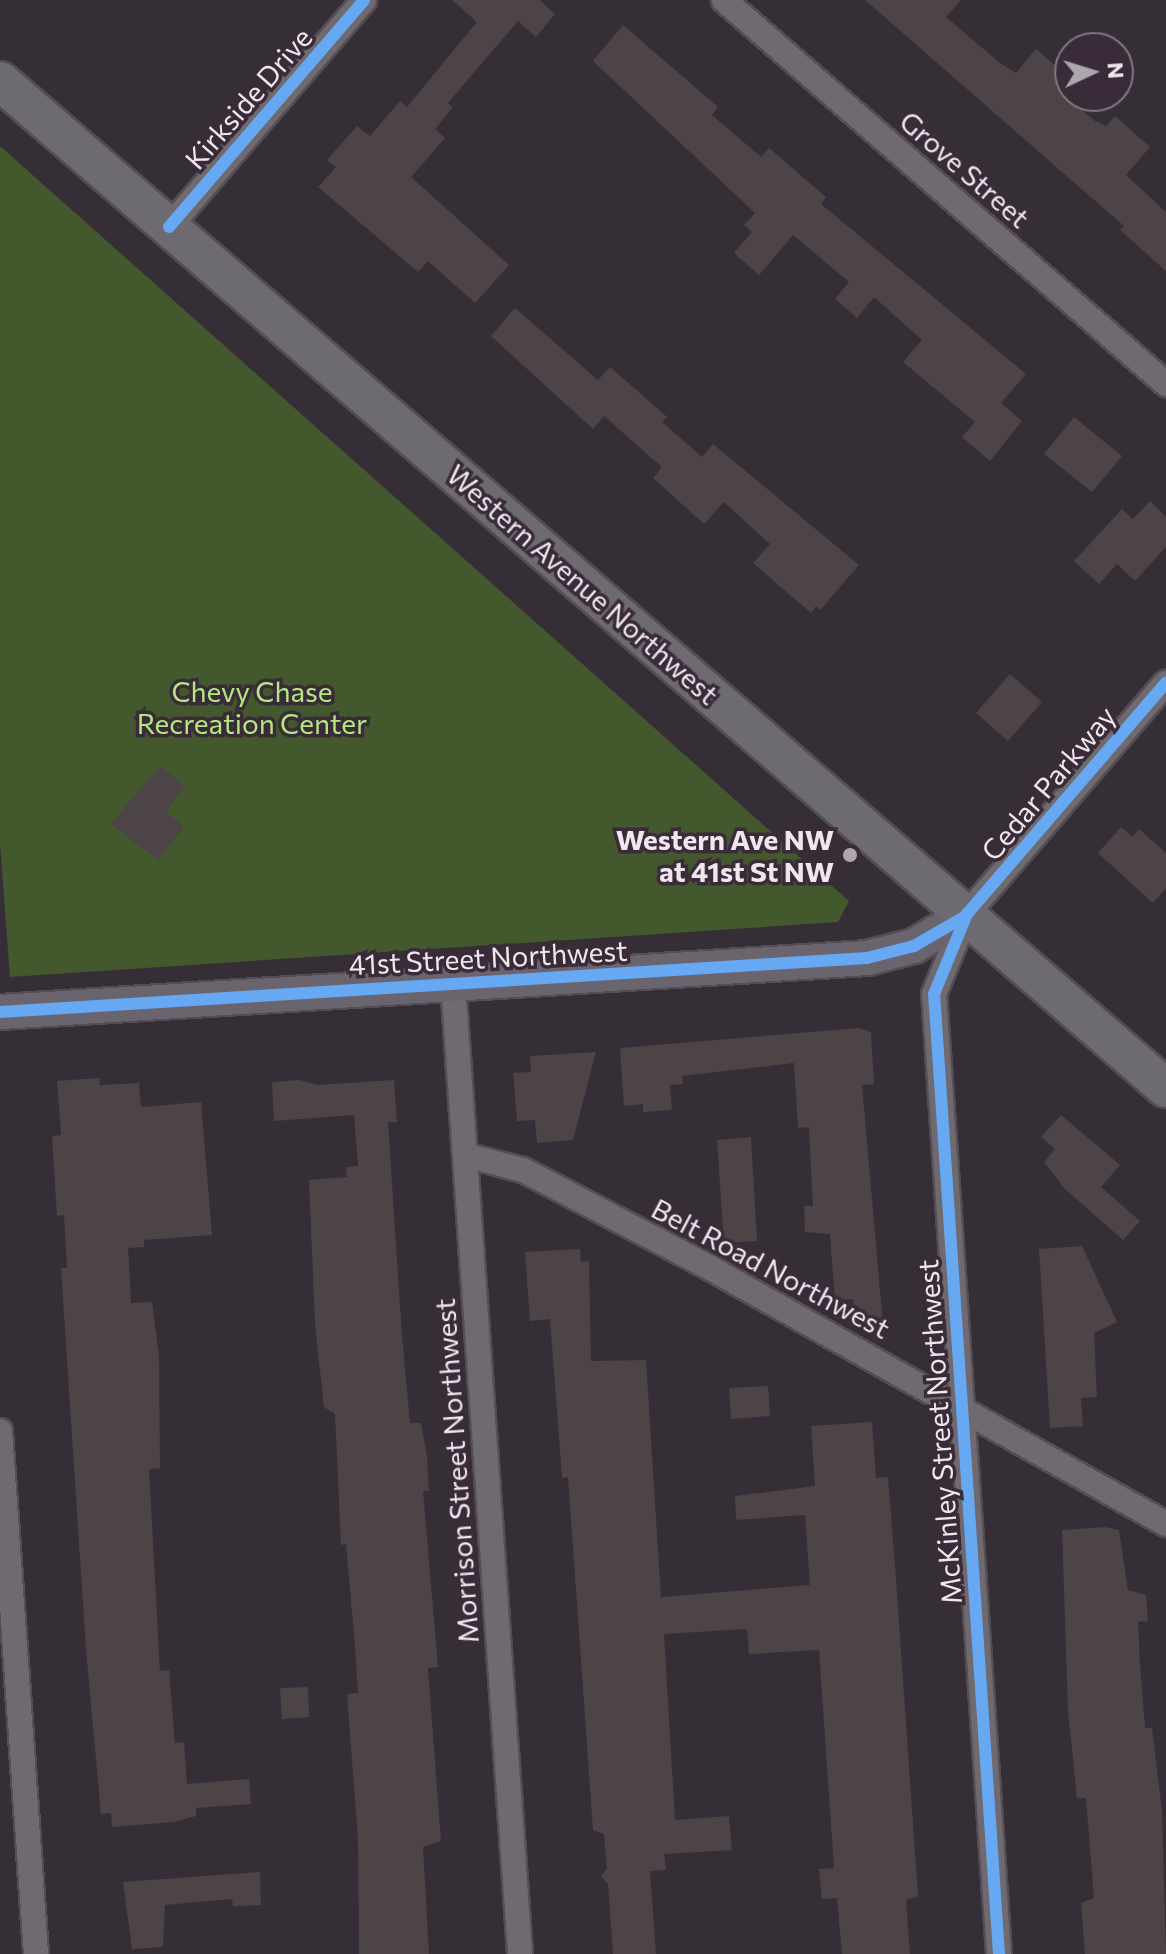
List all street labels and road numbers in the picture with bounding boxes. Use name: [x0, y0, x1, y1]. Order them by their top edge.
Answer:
street label: Kirkside Drive: [178, 20, 318, 176]
street label: Grove Street: [893, 104, 1037, 234]
street label: Western Avenue Northwest: [440, 457, 726, 711]
street label: Cedar Parkway: [974, 699, 1122, 867]
street label: 41st Street Northwest: [348, 933, 628, 981]
street label: Belt Road Northwest: [646, 1191, 896, 1345]
street label: McKinley Street Northwest: [910, 1258, 968, 1606]
street label: Morrison Street Northwest: [427, 1298, 485, 1644]

